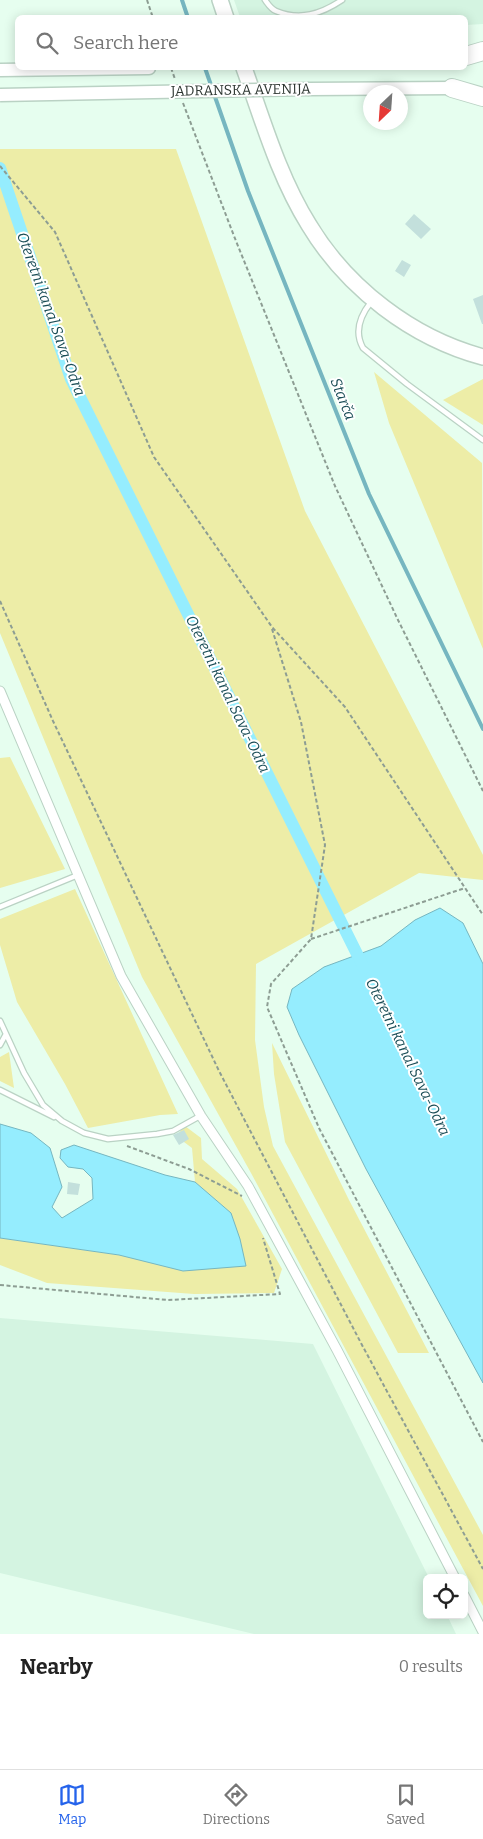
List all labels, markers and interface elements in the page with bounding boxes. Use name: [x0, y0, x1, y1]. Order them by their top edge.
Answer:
search box: [15, 15, 468, 70]
icon: search: [33, 29, 61, 57]
text: Search here: [73, 31, 178, 54]
street label: JADRANSKA AVENIJA: [170, 80, 311, 100]
north arrow: [363, 85, 408, 130]
water label: Oteretni kanal Sava-Odra: [13, 230, 89, 398]
water label: Starča: [326, 375, 360, 423]
water label: Oteretni kanal Sava-Odra: [182, 612, 274, 776]
water label: Oteretni kanal Sava-Odra: [362, 975, 454, 1139]
map controls: [423, 1574, 468, 1619]
button: locate: [423, 1574, 468, 1619]
text: Nearby: [20, 1654, 93, 1680]
text: 0 results: [399, 1657, 463, 1676]
tab: Map: [58, 1781, 86, 1828]
tab: Directions: [203, 1781, 270, 1828]
tab: Saved: [386, 1781, 425, 1828]

